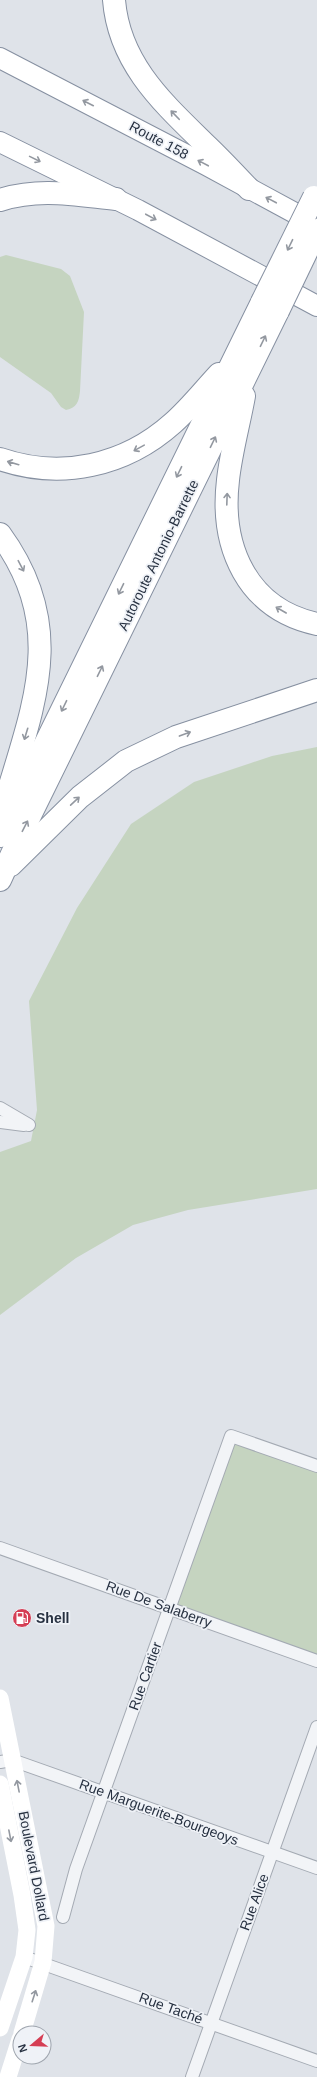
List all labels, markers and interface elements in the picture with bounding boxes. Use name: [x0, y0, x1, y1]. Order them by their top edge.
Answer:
one-way arrow: [82, 99, 94, 106]
one-way arrow: [170, 110, 180, 120]
street label: Route 158: [127, 118, 191, 162]
one-way arrow: [29, 156, 41, 163]
one-way arrow: [197, 159, 209, 166]
one-way arrow: [265, 196, 277, 204]
one-way arrow: [145, 214, 157, 221]
one-way arrow: [286, 238, 294, 250]
one-way arrow: [260, 335, 267, 347]
one-way arrow: [210, 436, 218, 448]
one-way arrow: [133, 444, 145, 452]
one-way arrow: [7, 459, 20, 466]
one-way arrow: [174, 466, 182, 478]
street label: Autoroute Antonio-Barrette: [114, 477, 202, 633]
one-way arrow: [223, 493, 230, 506]
one-way arrow: [18, 560, 25, 572]
one-way arrow: [117, 583, 124, 595]
one-way arrow: [275, 605, 287, 613]
one-way arrow: [97, 666, 104, 678]
one-way arrow: [60, 699, 67, 711]
one-way arrow: [22, 727, 29, 740]
one-way arrow: [179, 729, 191, 737]
one-way arrow: [70, 796, 80, 806]
one-way arrow: [21, 820, 29, 832]
street label: Rue De Salaberry: [104, 1577, 214, 1631]
fuel station icon: Shell: [11, 1607, 33, 1629]
place label: Shell: [36, 1610, 69, 1626]
street label: Rue Cartier: [125, 1639, 165, 1712]
street label: Rue Marguerite-Bourgeoys: [77, 1776, 241, 1848]
one-way arrow: [13, 1780, 21, 1793]
street label: Boulevard Dollard: [16, 1810, 52, 1922]
one-way arrow: [7, 1829, 15, 1842]
street label: Rue Alice: [236, 1871, 272, 1933]
street label: Rue Taché: [137, 1989, 205, 2027]
one-way arrow: [31, 1990, 38, 2003]
north arrow: [12, 2025, 52, 2065]
text: N: [16, 2042, 30, 2054]

